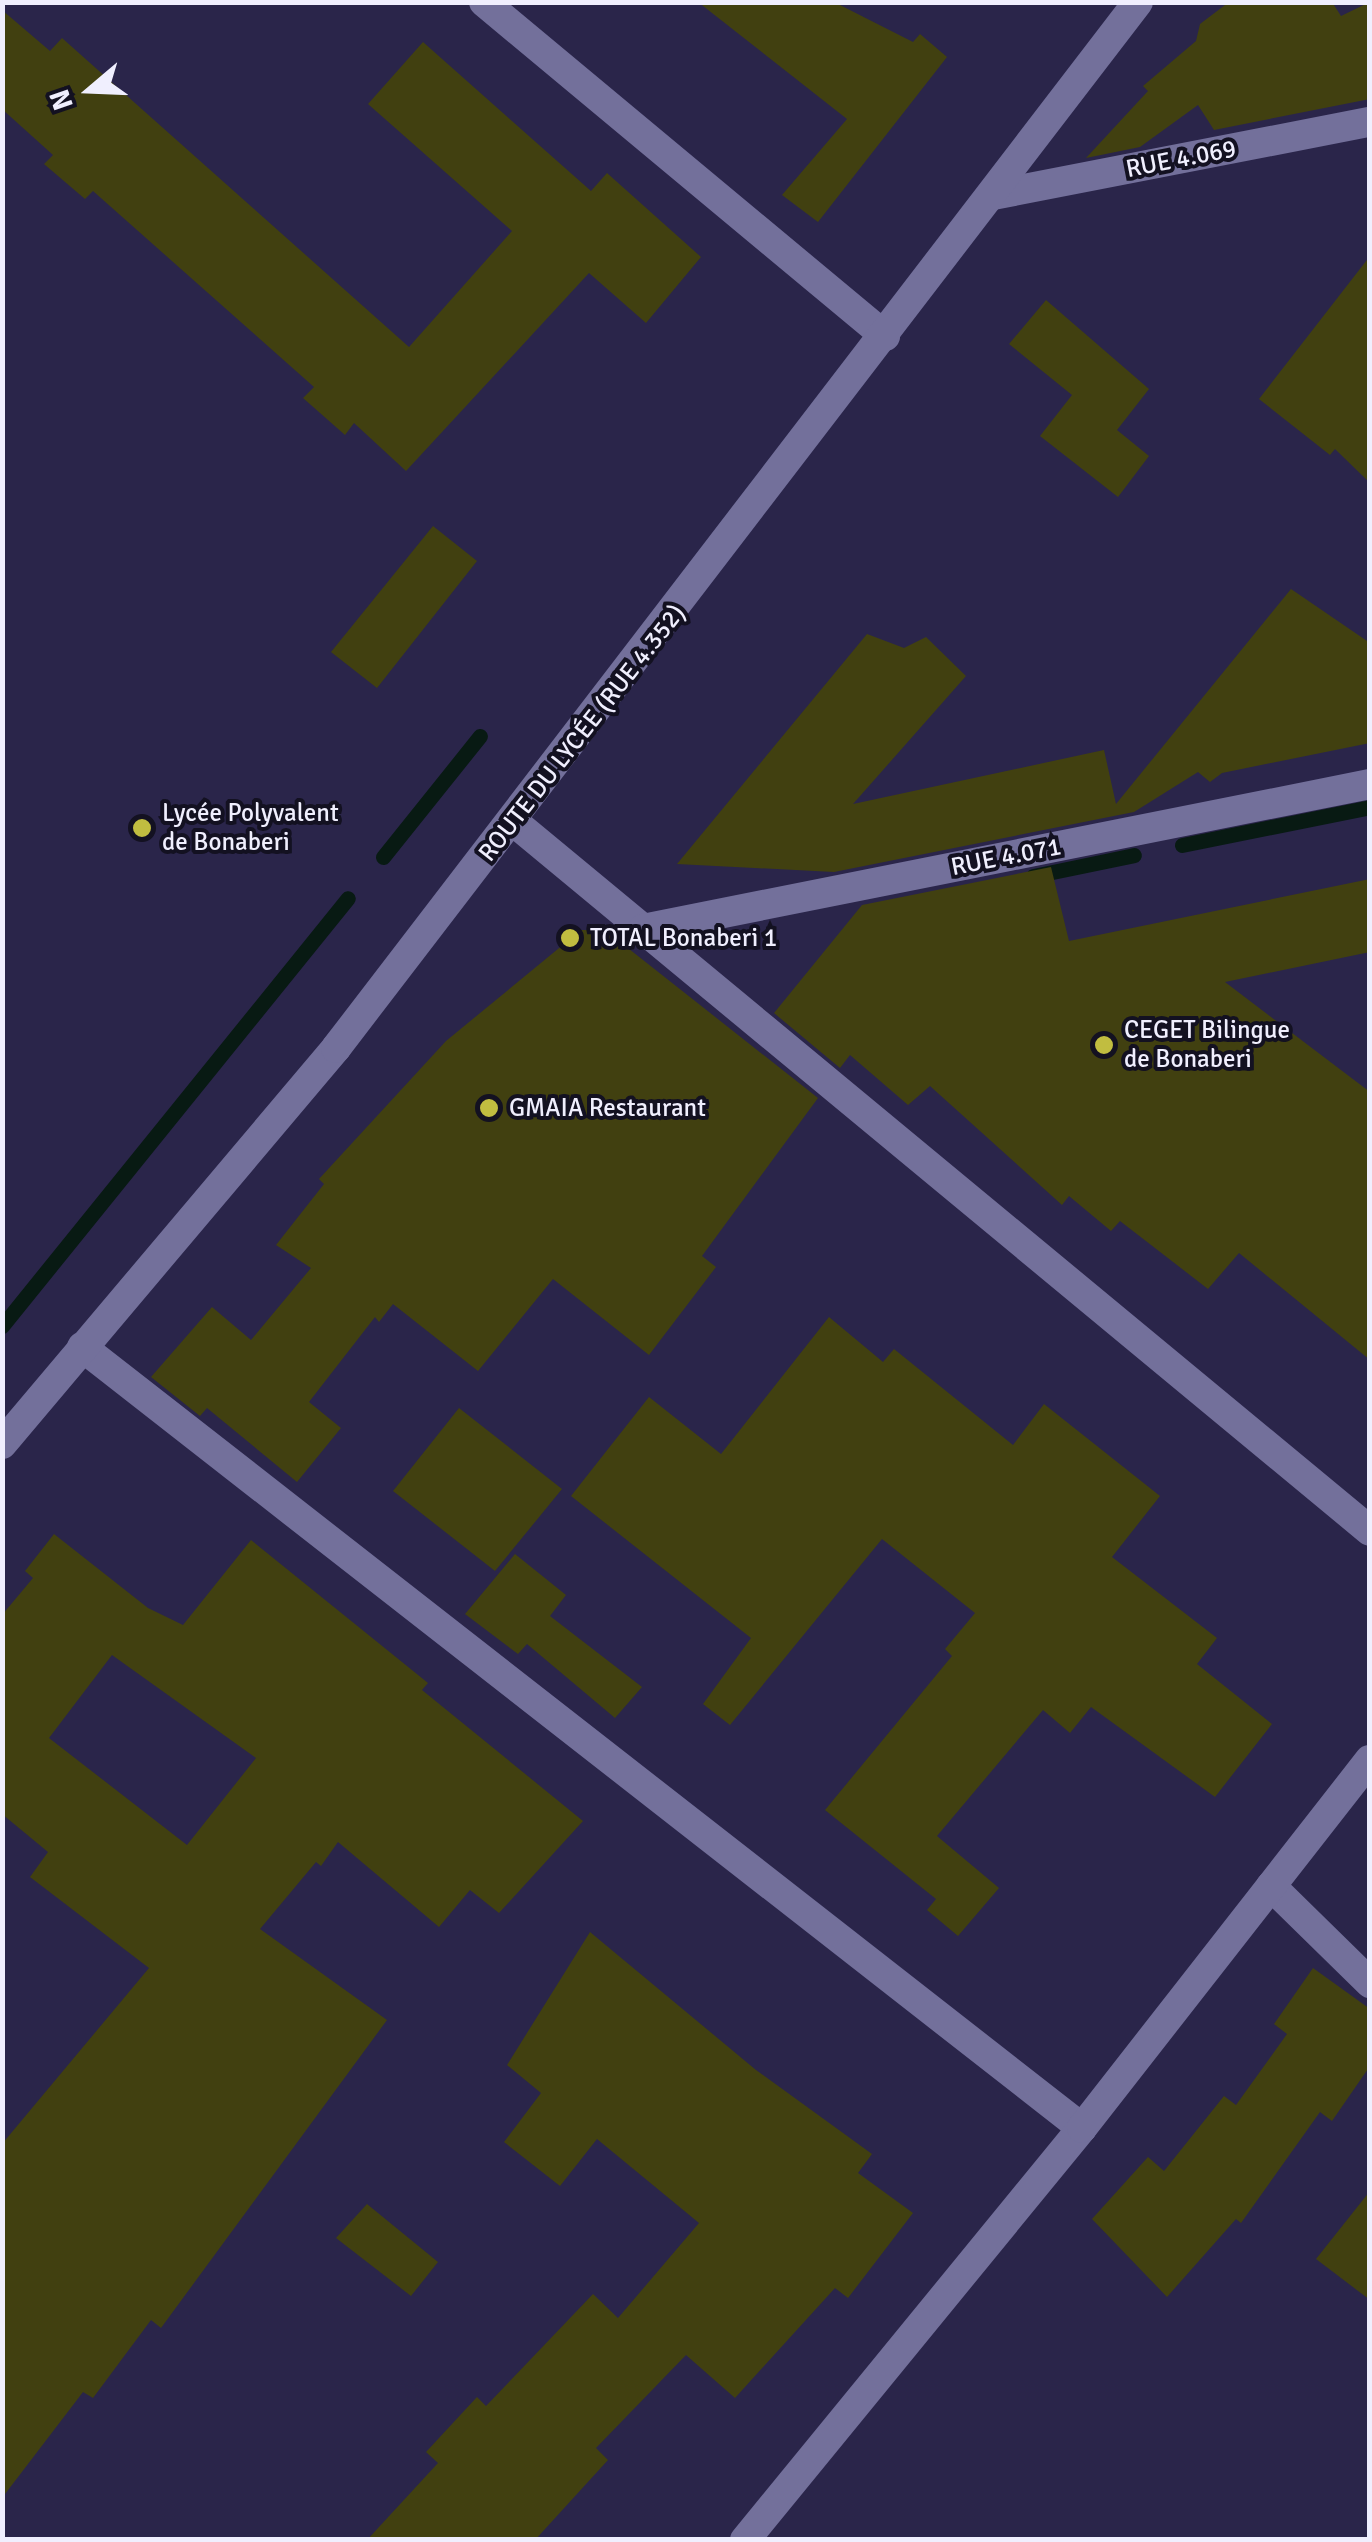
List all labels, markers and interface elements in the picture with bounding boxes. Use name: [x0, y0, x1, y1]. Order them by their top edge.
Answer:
north arrow: [40, 40, 140, 140]
text: N: [42, 85, 81, 115]
street label: RUE 4.069: [1123, 134, 1239, 184]
street label: ROUTE DU LYCÉE (RUE 4.352): [472, 598, 692, 868]
place label: Lycée Polyvalent de Bonaberi: [162, 799, 339, 858]
marker: Lycée Polyvalent de Bonaberi: [131, 817, 153, 839]
street label: RUE 4.071: [948, 832, 1064, 882]
place label: TOTAL Bonaberi 1: [590, 923, 777, 953]
marker: TOTAL Bonaberi 1: [559, 927, 581, 949]
place label: CEGET Bilingue de Bonaberi: [1124, 1016, 1290, 1075]
marker: CEGET Bilingue de Bonaberi: [1093, 1034, 1115, 1056]
place label: GMAIA Restaurant: [509, 1093, 706, 1123]
marker: GMAIA Restaurant: [478, 1097, 500, 1119]

